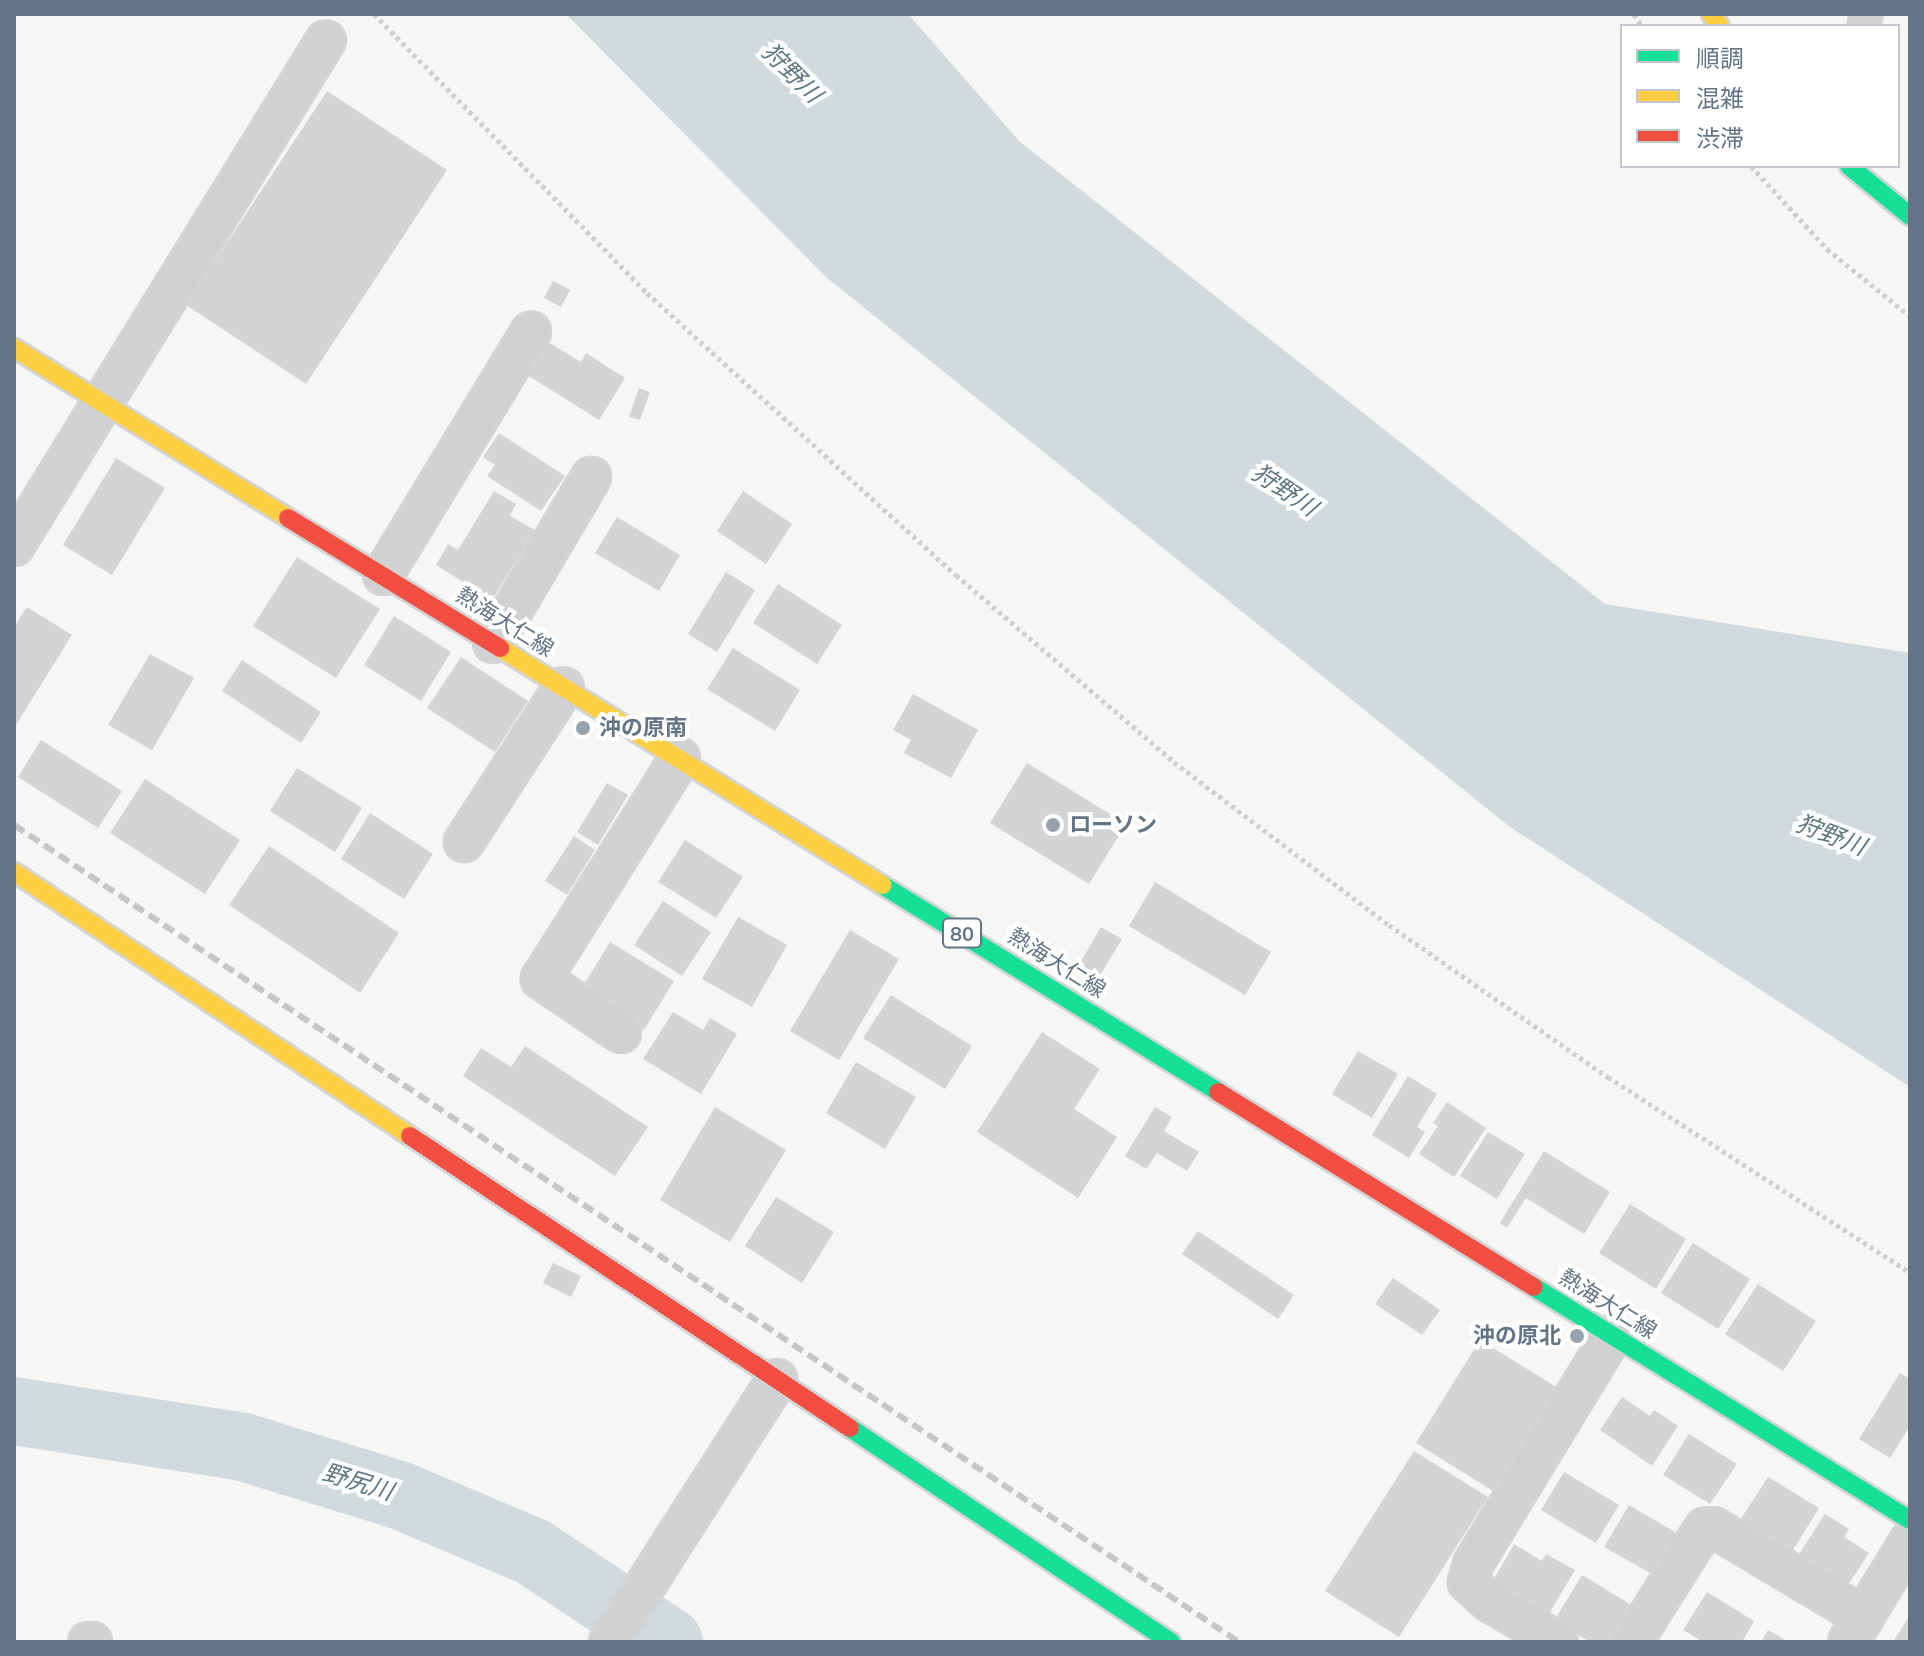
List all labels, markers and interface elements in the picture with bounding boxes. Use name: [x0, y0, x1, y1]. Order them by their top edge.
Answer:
legend: [1620, 24, 1900, 168]
water label: 狩野川: [756, 37, 828, 109]
text: 順調: [1696, 43, 1744, 73]
text: 混雑: [1696, 83, 1744, 113]
text: 渋滞: [1696, 123, 1744, 153]
water label: 狩野川: [1247, 458, 1323, 522]
street label: 熱海大仁線: [451, 582, 559, 662]
place label: 沖の原南: [599, 715, 687, 741]
marker: 沖の原南: [574, 719, 592, 737]
water label: 狩野川: [1792, 809, 1870, 861]
place label: ローソン: [1069, 812, 1157, 838]
marker: ローソン: [1044, 816, 1062, 834]
road number: 80: [942, 917, 982, 949]
street label: 熱海大仁線: [1003, 923, 1111, 1003]
street label: 熱海大仁線: [1554, 1264, 1662, 1344]
place label: 沖の原北: [1473, 1323, 1561, 1349]
marker: 沖の原北: [1568, 1327, 1586, 1345]
water label: 野尻川: [319, 1458, 397, 1506]

